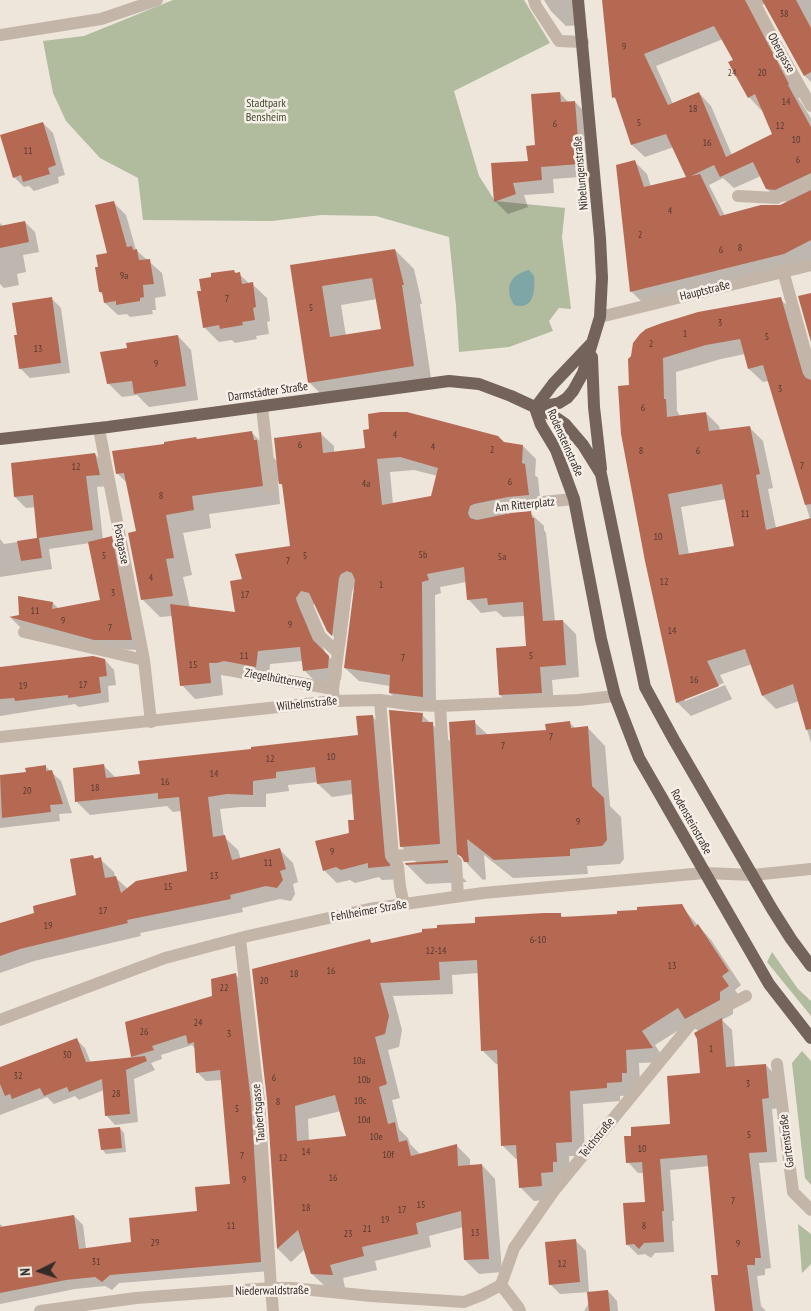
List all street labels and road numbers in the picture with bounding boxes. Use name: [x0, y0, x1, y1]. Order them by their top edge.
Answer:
street label: Obergasse: [764, 31, 798, 75]
street label: Nibelungenstraße: [571, 135, 591, 211]
street label: Hauptstraße: [678, 278, 732, 304]
street label: Darmstädter Straße: [227, 379, 309, 405]
street label: Rodensteinstraße: [544, 407, 586, 479]
street label: Am Ritterplatz: [495, 495, 555, 515]
street label: Postgasse: [110, 523, 132, 565]
street label: Ziegelhütterweg: [243, 666, 313, 692]
street label: Wilhelmstraße: [276, 694, 338, 714]
street label: Rodensteinstraße: [667, 787, 715, 857]
street label: Fehlheimer Straße: [330, 897, 408, 925]
street label: Taubertsgasse: [249, 1083, 269, 1143]
street label: Gartenstraße: [777, 1113, 797, 1169]
street label: Teichstraße: [576, 1115, 618, 1161]
street label: Niederwaldstraße: [235, 1283, 309, 1299]

